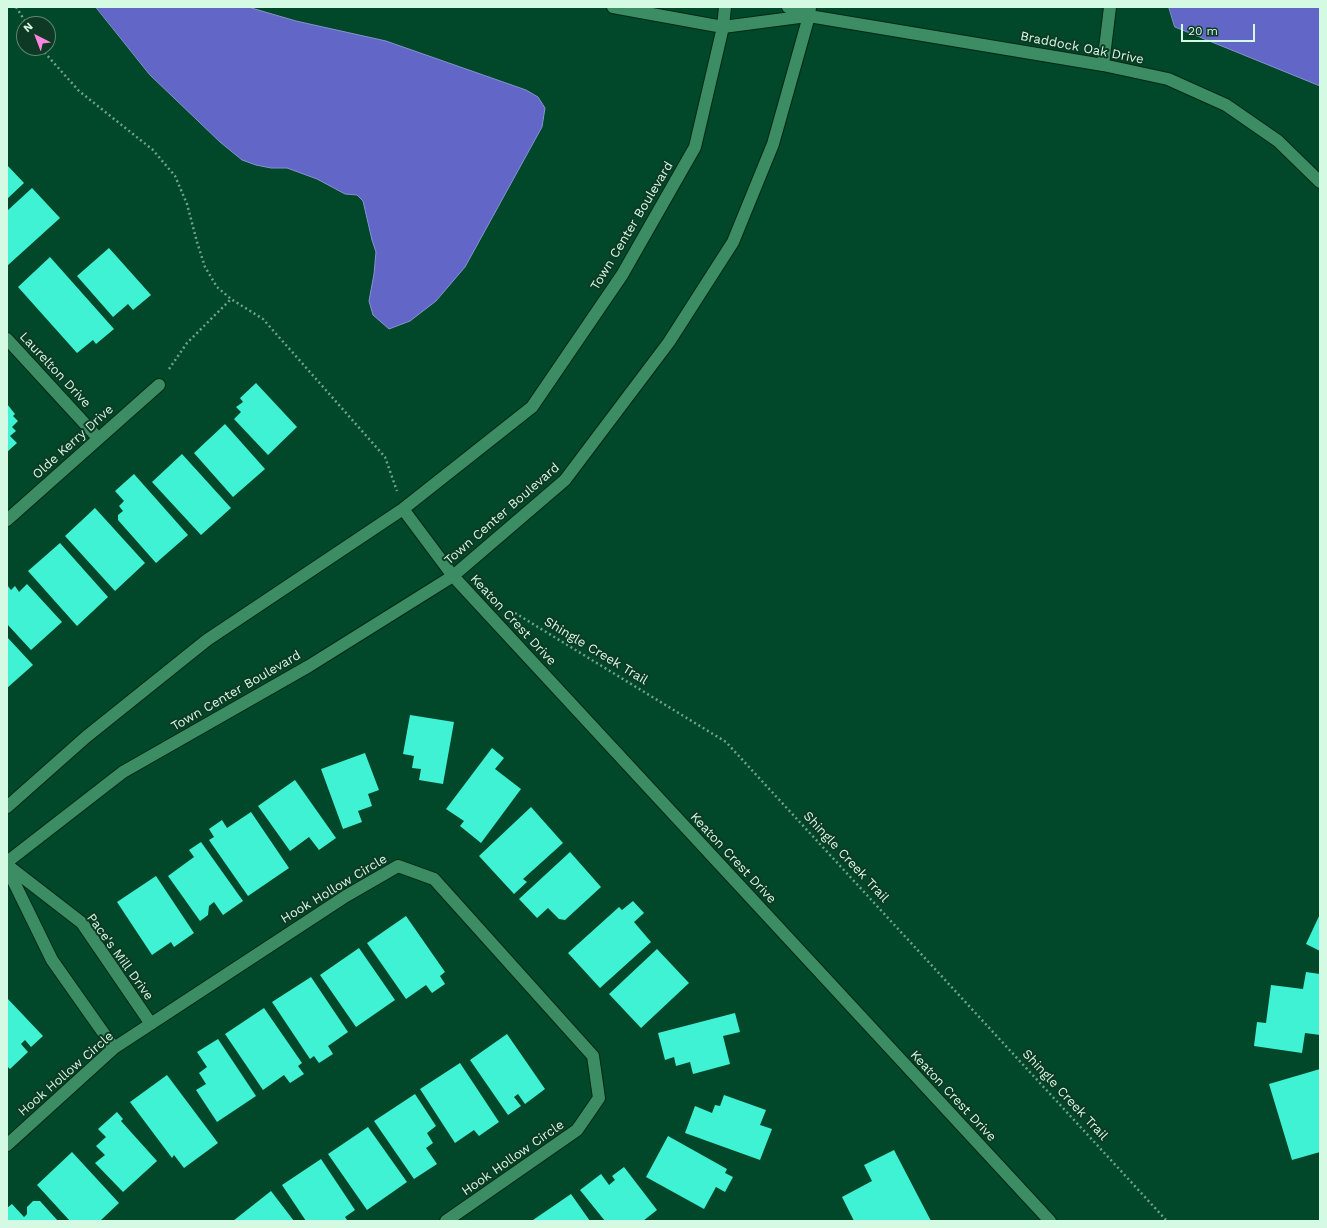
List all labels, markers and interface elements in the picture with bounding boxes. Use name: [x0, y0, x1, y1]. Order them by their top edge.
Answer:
north arrow: [16, 16, 56, 56]
scale bar: [1183, 16, 1257, 42]
text: N: [21, 20, 36, 35]
text: 20 m: [1188, 24, 1218, 38]
street label: Braddock Oak Drive: [1019, 28, 1145, 68]
street label: Town Center Boulevard: [587, 159, 677, 293]
street label: Laurelton Drive: [16, 329, 94, 411]
street label: Olde Kerry Drive: [29, 402, 117, 482]
street label: Town Center Boulevard: [441, 460, 563, 568]
street label: Keaton Crest Drive: [467, 571, 559, 669]
street label: Shingle Creek Trail: [541, 614, 651, 688]
street label: Town Center Boulevard: [168, 647, 304, 735]
street label: Shingle Creek Trail: [800, 808, 892, 906]
street label: Keaton Crest Drive: [687, 809, 779, 907]
street label: Hook Hollow Circle: [278, 851, 390, 927]
street label: Pace's Mill Drive: [83, 911, 157, 1003]
street label: Hook Hollow Circle: [15, 1028, 117, 1120]
street label: Shingle Creek Trail: [1019, 1046, 1111, 1144]
street label: Keaton Crest Drive: [907, 1047, 999, 1145]
street label: Hook Hollow Circle: [459, 1117, 567, 1199]

